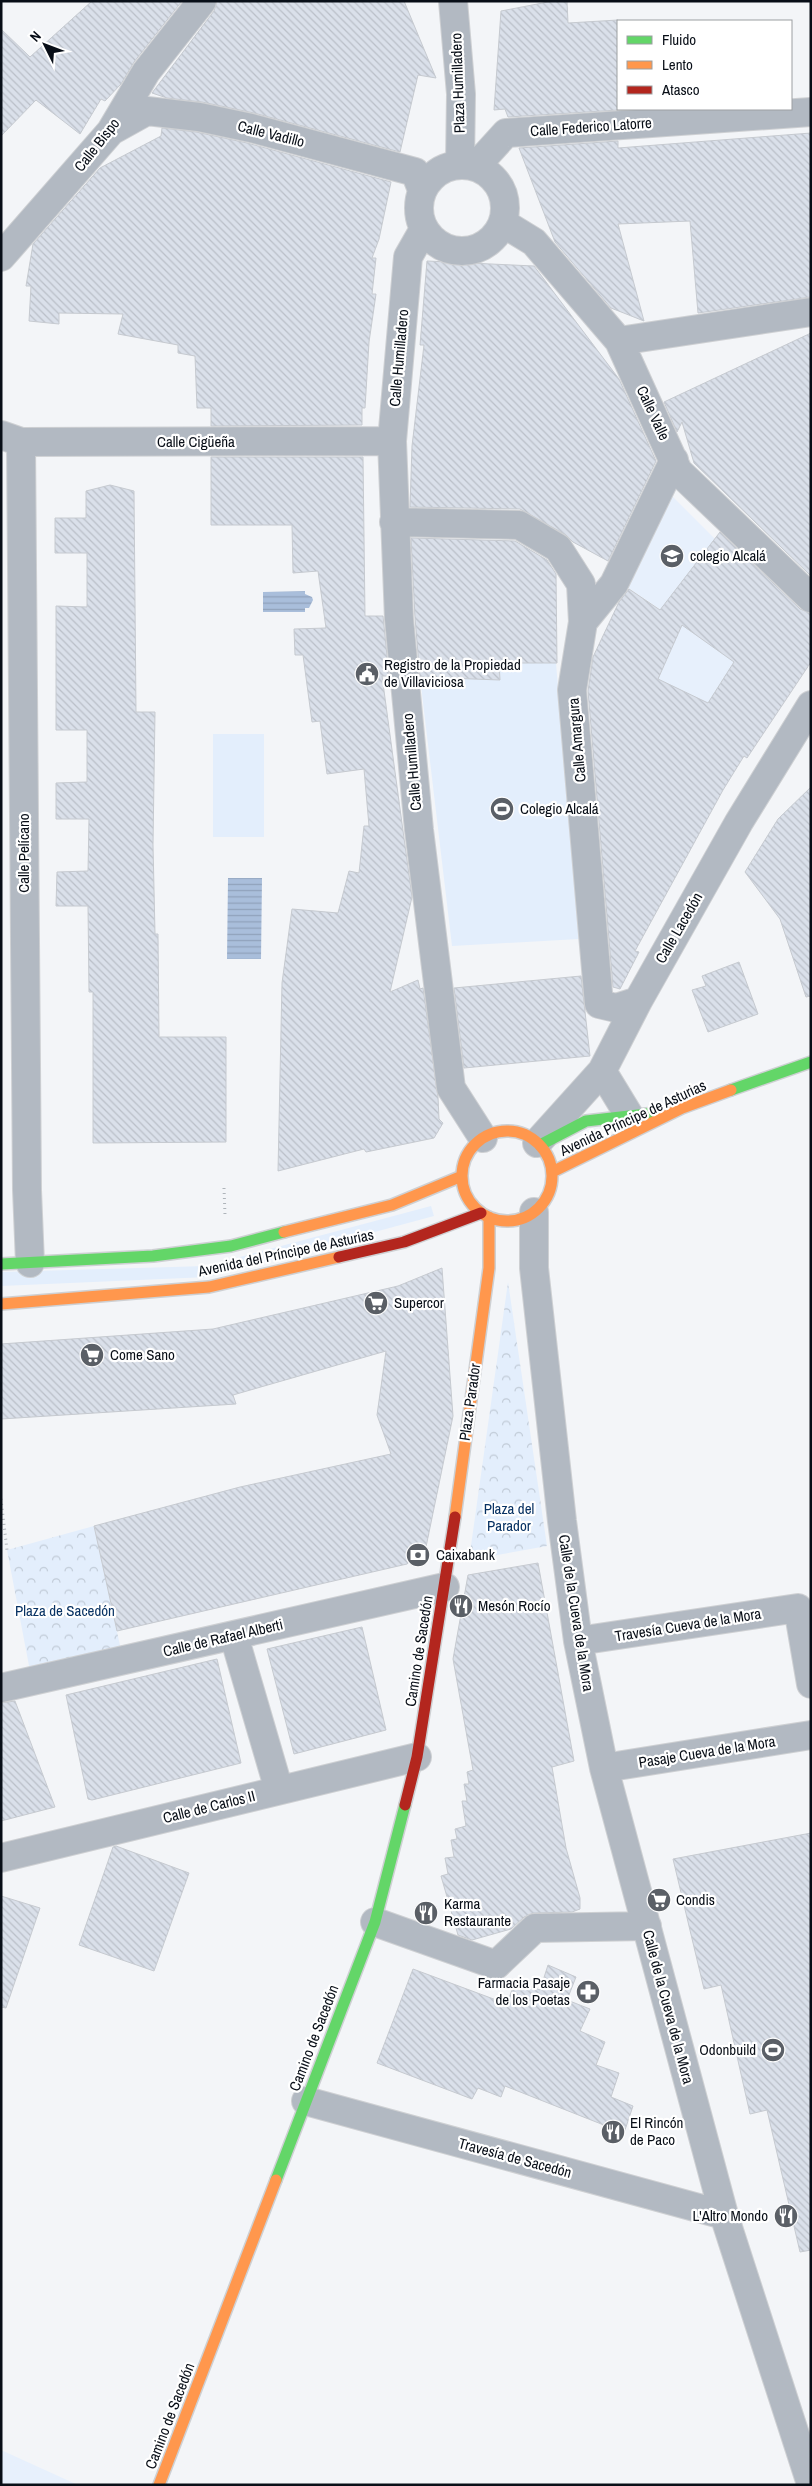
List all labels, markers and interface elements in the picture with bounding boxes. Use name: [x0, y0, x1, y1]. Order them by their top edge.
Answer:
north arrow: [20, 20, 70, 70]
legend: [617, 20, 792, 110]
text: N: [26, 27, 45, 45]
text: Fluido: [662, 29, 696, 50]
street label: Plaza Humilladero: [445, 32, 470, 134]
text: Lento: [662, 54, 693, 75]
text: Atasco: [661, 79, 700, 100]
street label: Calle Federico Latorre: [529, 112, 653, 141]
street label: Calle Bispo: [69, 113, 124, 176]
street label: Calle Vadillo: [236, 115, 307, 152]
street label: Calle Humilladero: [384, 308, 413, 408]
street label: Calle Valle: [632, 382, 675, 444]
street label: Calle Cigüeña: [157, 431, 235, 452]
school or university icon: colegio Alcalá: [659, 543, 685, 569]
place label: colegio Alcalá: [690, 545, 766, 566]
place label: Registro de la Propiedad de Villaviciosa: [384, 654, 521, 692]
public building icon: Registro de la Propiedad de Villaviciosa: [354, 661, 380, 687]
street label: Calle Amargura: [562, 697, 591, 783]
street label: Calle Humilladero: [397, 712, 426, 812]
sports icon: Colegio Alcalá: [489, 796, 515, 822]
place label: Colegio Alcalá: [520, 798, 599, 819]
street label: Calle Pelícano: [13, 813, 34, 893]
street label: Calle Lacedón: [650, 888, 707, 967]
street label: Avenida Príncipe de Asturias: [555, 1074, 709, 1161]
street label: Avenida del Príncipe de Asturias: [195, 1224, 376, 1282]
supermarket icon: Supercor: [363, 1290, 389, 1316]
place label: Supercor: [394, 1292, 444, 1313]
supermarket icon: Come Sano: [79, 1342, 105, 1368]
place label: Come Sano: [110, 1344, 175, 1365]
street label: Plaza Parador: [454, 1362, 485, 1442]
park label: Plaza del Parador: [484, 1498, 534, 1536]
street label: Calle de la Cueva de la Mora: [554, 1533, 599, 1693]
bank icon: Caixabank: [405, 1542, 431, 1568]
place label: Caixabank: [436, 1544, 496, 1565]
restaurant icon: Mesón Rocío: [448, 1593, 474, 1619]
street label: Camino de Sacedón: [399, 1594, 438, 1708]
place label: Mesón Rocío: [478, 1595, 551, 1616]
park label: Plaza de Sacedón: [15, 1600, 115, 1621]
street label: Travesía Cueva de la Mora: [613, 1603, 763, 1646]
street label: Calle de Rafael Alberti: [161, 1614, 285, 1662]
street label: Pasaje Cueva de la Mora: [637, 1730, 777, 1773]
street label: Calle de Carlos II: [161, 1785, 257, 1828]
supermarket icon: Condis: [646, 1887, 672, 1913]
place label: Condis: [676, 1889, 715, 1910]
place label: Karma Restaurante: [444, 1893, 511, 1931]
restaurant icon: Karma Restaurante: [413, 1900, 439, 1926]
street label: Calle de la Cueva de la Mora: [638, 1928, 699, 2086]
place label: Farmacia Pasaje de los Poetas: [478, 1972, 570, 2010]
pharmacy icon: Farmacia Pasaje de los Poetas: [575, 1979, 601, 2005]
street label: Camino de Sacedón: [284, 1982, 343, 2094]
sports icon: Odonbuild: [760, 2037, 786, 2063]
place label: Odonbuild: [699, 2039, 756, 2060]
place label: El Rincón de Paco: [630, 2112, 683, 2150]
restaurant icon: El Rincón de Paco: [600, 2119, 626, 2145]
street label: Travesía de Sacedón: [456, 2132, 574, 2183]
restaurant icon: L'Altro Mondo: [773, 2203, 799, 2229]
place label: L'Altro Mondo: [692, 2205, 768, 2226]
street label: Camino de Sacedón: [140, 2360, 199, 2472]

